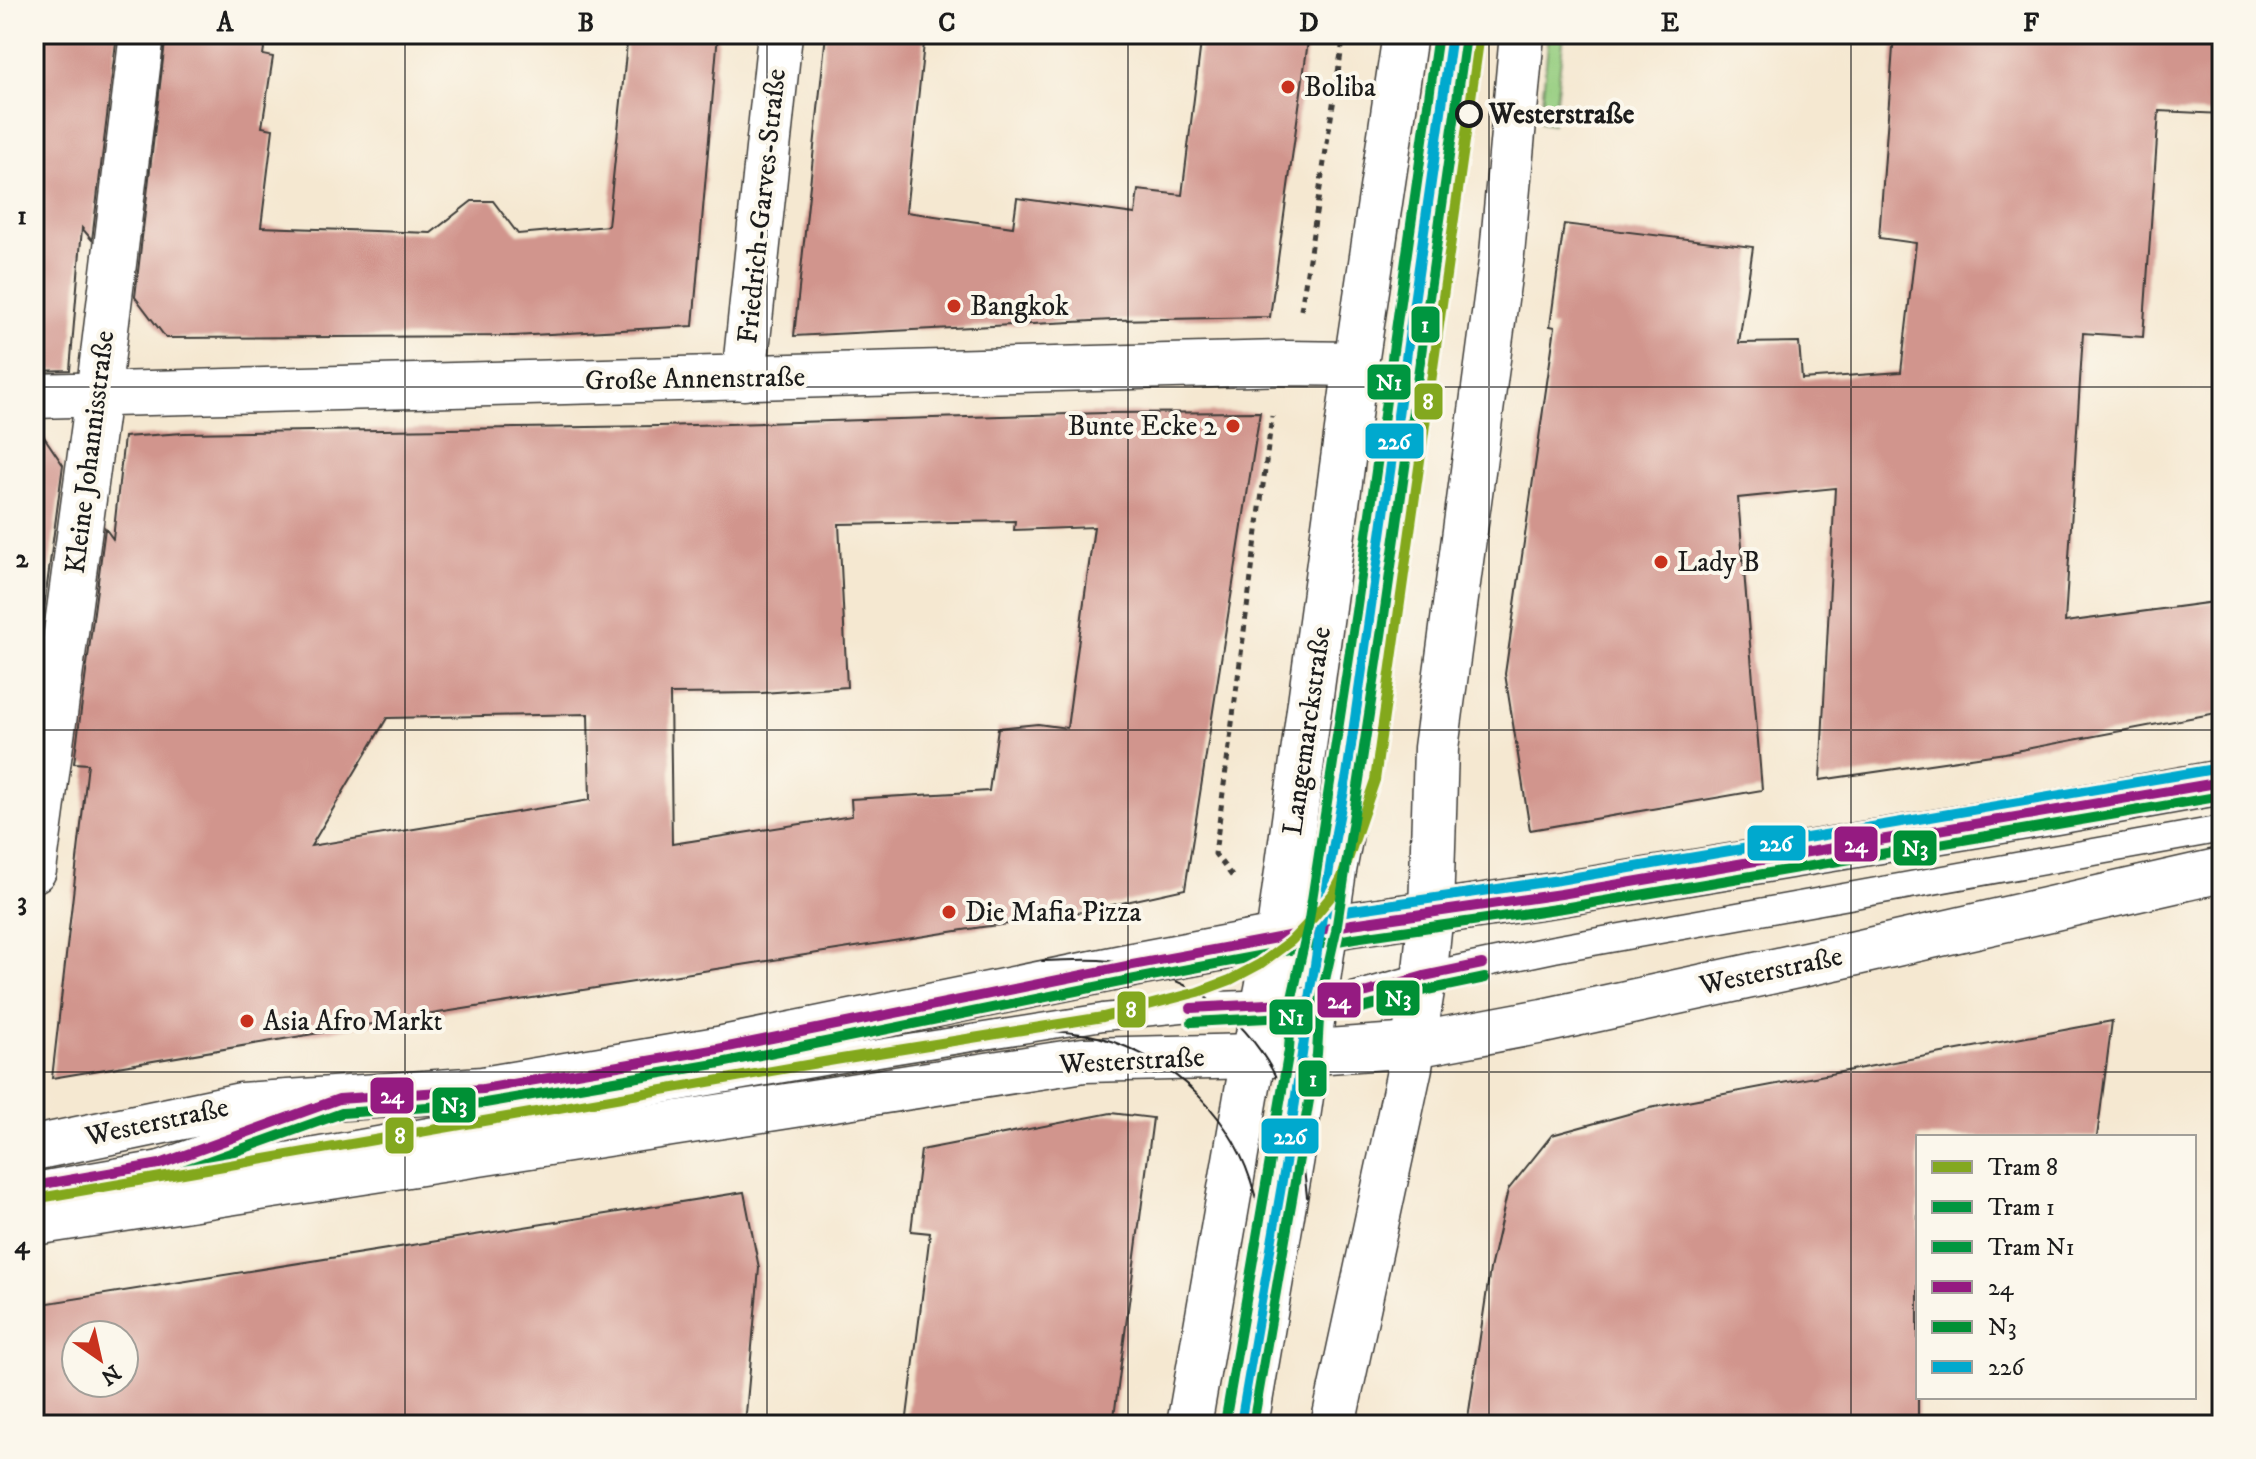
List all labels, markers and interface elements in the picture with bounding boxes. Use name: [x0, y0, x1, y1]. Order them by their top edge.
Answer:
text: A: [216, 7, 235, 40]
text: B: [578, 7, 594, 40]
text: C: [938, 7, 956, 40]
text: D: [1299, 7, 1319, 40]
text: E: [1661, 7, 1679, 40]
text: F: [2023, 7, 2040, 40]
street label: Friedrich-Garves-Straße: [730, 67, 794, 345]
place label: Boliba: [1304, 70, 1376, 105]
marker: Boliba: [1279, 78, 1297, 96]
place label: Westerstraße: [1488, 97, 1635, 132]
marker: Westerstraße: [1456, 101, 1482, 127]
text: 1: [17, 200, 27, 233]
place label: Bangkok: [970, 289, 1069, 324]
marker: Bangkok: [945, 297, 963, 315]
line badge: 1: [1410, 305, 1441, 344]
text: 1: [1421, 312, 1429, 339]
street label: Kleine Johannisstraße: [58, 328, 122, 576]
street label: Große Annenstraße: [584, 360, 806, 398]
line badge: N1: [1366, 363, 1412, 401]
text: N1: [1376, 370, 1402, 397]
line badge: 8: [1413, 382, 1444, 421]
text: 8: [1422, 389, 1434, 416]
place label: Bunte Ecke 2: [1068, 409, 1217, 444]
marker: Bunte Ecke 2: [1224, 417, 1242, 435]
line badge: 226: [1364, 422, 1425, 460]
text: 226: [1377, 429, 1412, 456]
text: 2: [16, 543, 30, 576]
place label: Lady B: [1677, 545, 1760, 580]
marker: Lady B: [1652, 553, 1670, 571]
street label: Langemarckstraße: [1275, 624, 1339, 838]
line badge: 226: [1746, 824, 1807, 862]
line badge: 24: [1833, 825, 1879, 863]
line badge: N3: [1892, 829, 1938, 867]
text: 226: [1759, 831, 1794, 858]
text: 24: [1844, 832, 1869, 859]
text: N3: [1902, 836, 1928, 863]
text: 3: [17, 886, 27, 919]
place label: Die Mafia Pizza: [965, 895, 1142, 930]
marker: Die Mafia Pizza: [940, 903, 958, 921]
street label: Westerstraße: [1695, 939, 1846, 1003]
line badge: N3: [1375, 979, 1421, 1017]
line badge: 24: [1316, 981, 1362, 1019]
text: N3: [1385, 986, 1411, 1013]
text: 24: [1327, 988, 1352, 1015]
line badge: 8: [1116, 990, 1147, 1029]
text: 8: [1125, 997, 1137, 1024]
line badge: N1: [1268, 998, 1314, 1036]
place label: Asia Afro Markt: [263, 1004, 443, 1039]
text: N1: [1278, 1005, 1304, 1032]
marker: Asia Afro Markt: [238, 1012, 256, 1030]
street label: Westerstraße: [1057, 1040, 1206, 1082]
line badge: 1: [1297, 1059, 1328, 1098]
text: 1: [1309, 1066, 1317, 1093]
line badge: 24: [369, 1076, 415, 1115]
text: 24: [380, 1083, 405, 1110]
line badge: N3: [431, 1086, 477, 1124]
street label: Westerstraße: [81, 1090, 232, 1154]
text: N3: [441, 1093, 467, 1120]
line badge: 8: [384, 1116, 415, 1155]
line badge: 226: [1260, 1117, 1320, 1155]
text: 8: [394, 1123, 406, 1150]
text: 226: [1273, 1124, 1308, 1151]
legend: [1916, 1135, 2196, 1399]
text: Tram 8: [1988, 1153, 2058, 1183]
text: Tram 1: [1988, 1193, 2055, 1223]
text: 4: [15, 1229, 31, 1262]
text: Tram N1: [1988, 1233, 2075, 1263]
text: 24: [1988, 1273, 2015, 1303]
text: N3: [1988, 1313, 2017, 1343]
north arrow: [60, 1319, 140, 1399]
text: 226: [1988, 1353, 2026, 1383]
text: N: [95, 1358, 125, 1391]

